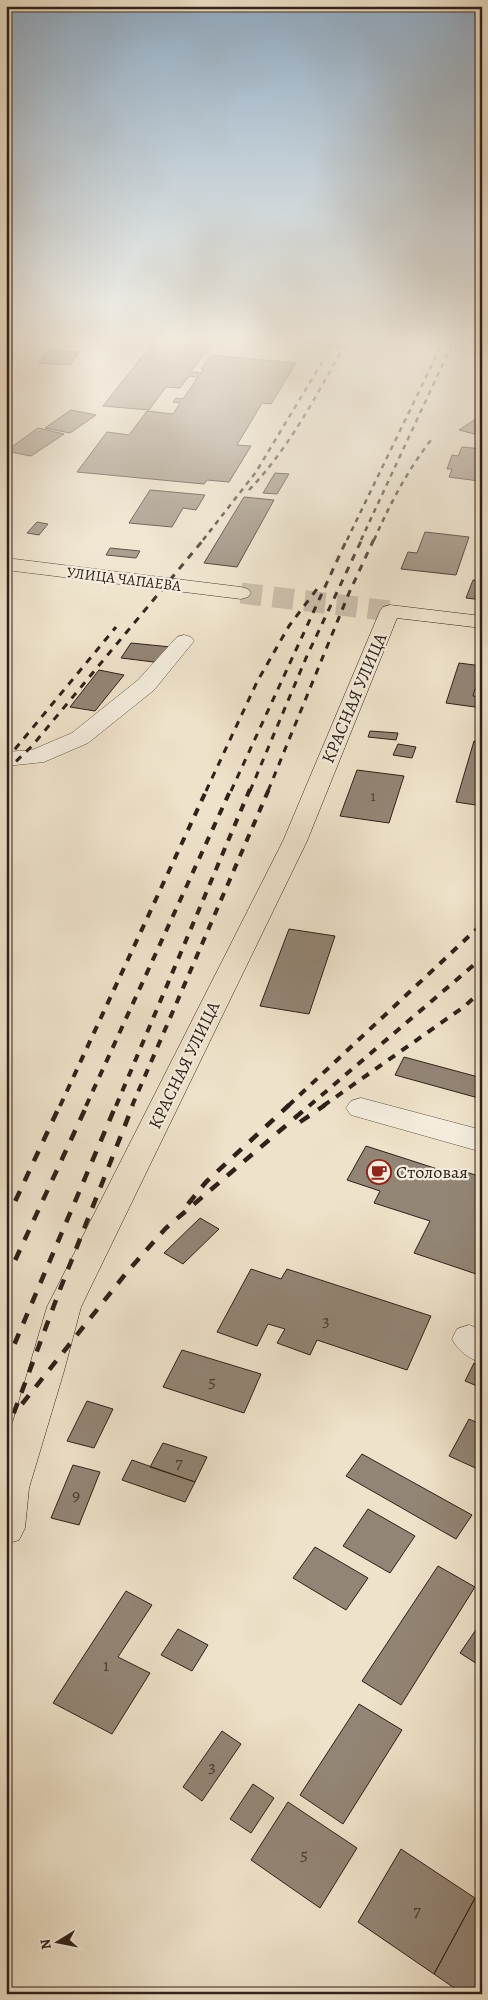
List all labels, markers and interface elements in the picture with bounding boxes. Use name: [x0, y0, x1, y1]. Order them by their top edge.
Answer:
street label: УЛИЦА ЧАПАЕВА: [66, 562, 182, 596]
street label: КРАСНАЯ УЛИЦА: [316, 629, 392, 767]
house number: 1: [370, 786, 376, 806]
street label: КРАСНАЯ УЛИЦА: [143, 997, 226, 1133]
cafe icon: Столовая: [366, 1159, 392, 1185]
place label: Столовая: [396, 1160, 468, 1184]
house number: 3: [322, 1308, 330, 1332]
house number: 5: [208, 1369, 216, 1393]
house number: 7: [175, 1450, 183, 1474]
house number: 9: [72, 1483, 80, 1507]
house number: 1: [103, 1653, 109, 1677]
house number: 3: [208, 1754, 216, 1778]
house number: 5: [300, 1842, 308, 1866]
house number: 7: [413, 1898, 421, 1922]
north arrow: [32, 1918, 82, 1968]
text: N: [35, 1937, 56, 1951]

